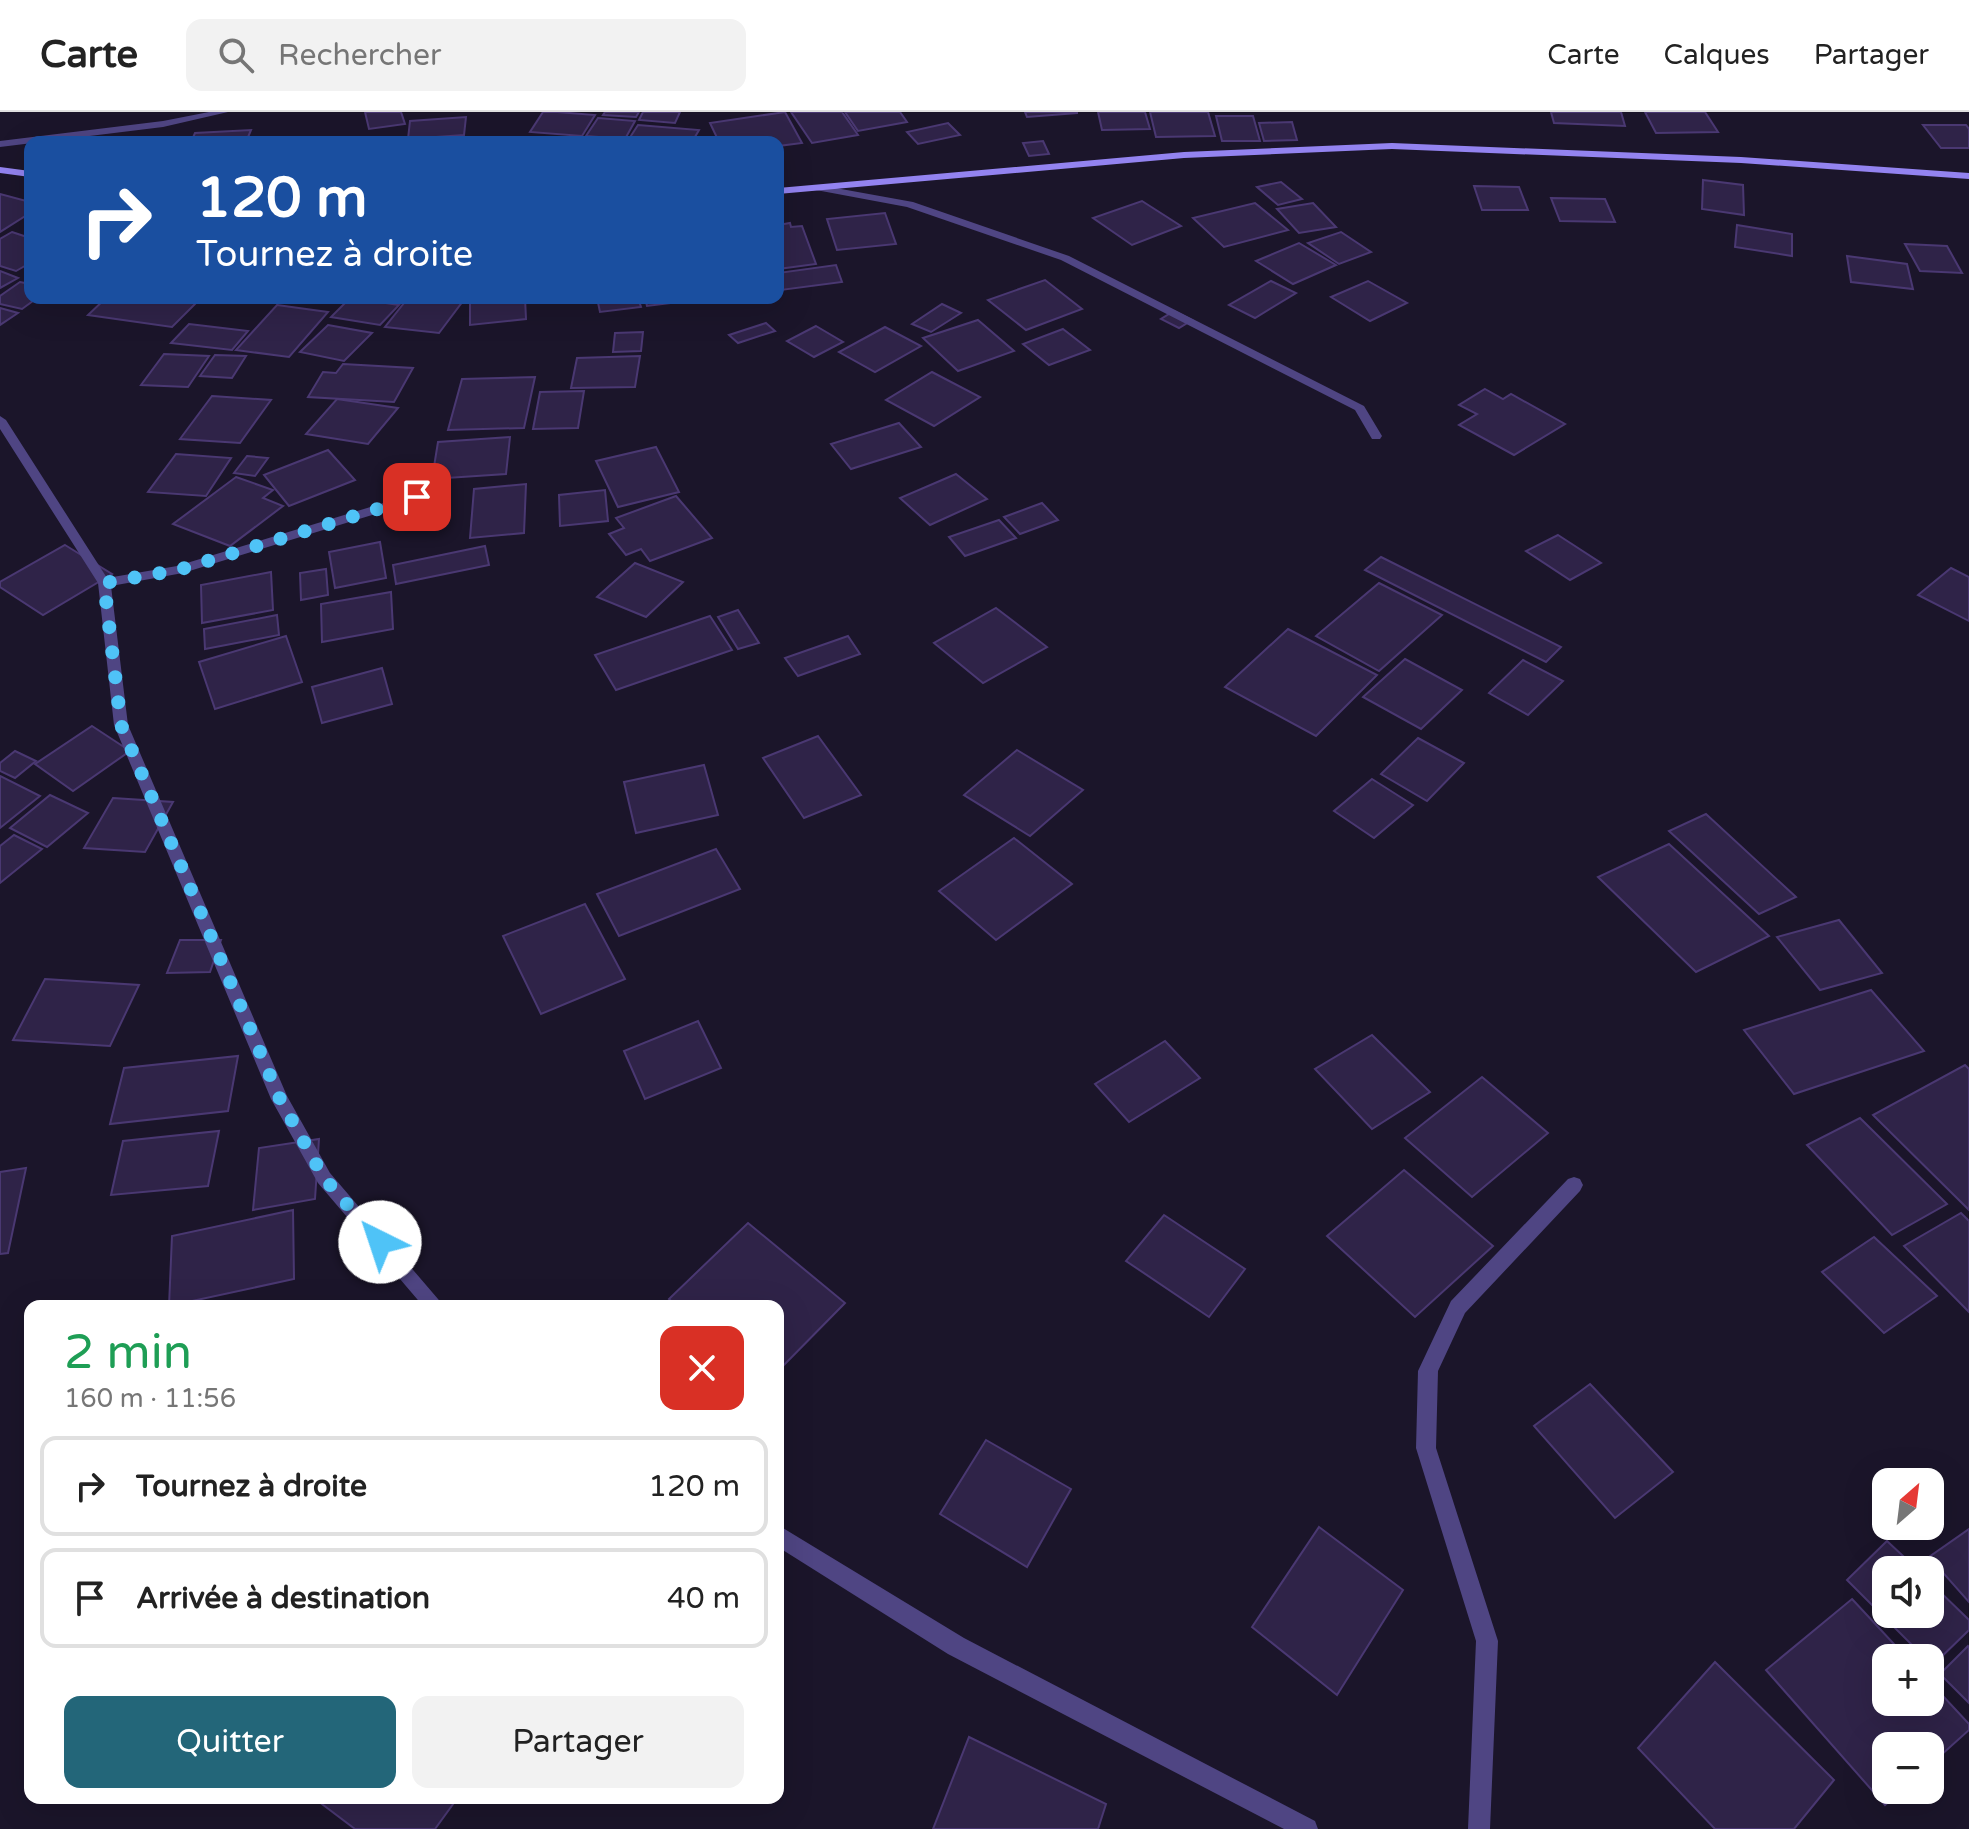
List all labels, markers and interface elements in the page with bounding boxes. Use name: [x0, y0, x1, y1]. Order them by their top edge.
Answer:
search box: [186, 19, 746, 91]
text: Carte: [40, 32, 138, 78]
icon: search: [214, 33, 258, 77]
text: Rechercher: [278, 37, 441, 74]
text: Carte: [1547, 38, 1620, 72]
text: Calques: [1664, 38, 1770, 72]
text: Partager: [1814, 38, 1929, 72]
text: 120 m: [196, 165, 367, 232]
icon: right: [64, 168, 168, 272]
text: Tournez à droite: [196, 233, 473, 276]
pin: [383, 463, 451, 531]
icon: arrive: [395, 475, 439, 519]
position arrow: [338, 1200, 422, 1284]
text: 2 min: [64, 1324, 192, 1382]
button: close: [660, 1326, 744, 1410]
text: 160 m · 11:56: [64, 1383, 236, 1414]
icon: right: [68, 1464, 112, 1508]
text: Tournez à droite: [136, 1468, 367, 1505]
text: 120 m: [648, 1468, 740, 1505]
north arrow: [1872, 1468, 1944, 1540]
map controls: [1872, 1468, 1944, 1804]
button: sound: [1872, 1556, 1944, 1628]
icon: arrive: [68, 1576, 112, 1620]
text: Arrivée à destination: [136, 1580, 430, 1617]
text: 40 m: [667, 1580, 740, 1617]
button: +: [1872, 1644, 1944, 1716]
button: Quitter: [64, 1696, 396, 1788]
button: Partager: [412, 1696, 744, 1788]
button: −: [1872, 1732, 1944, 1804]

